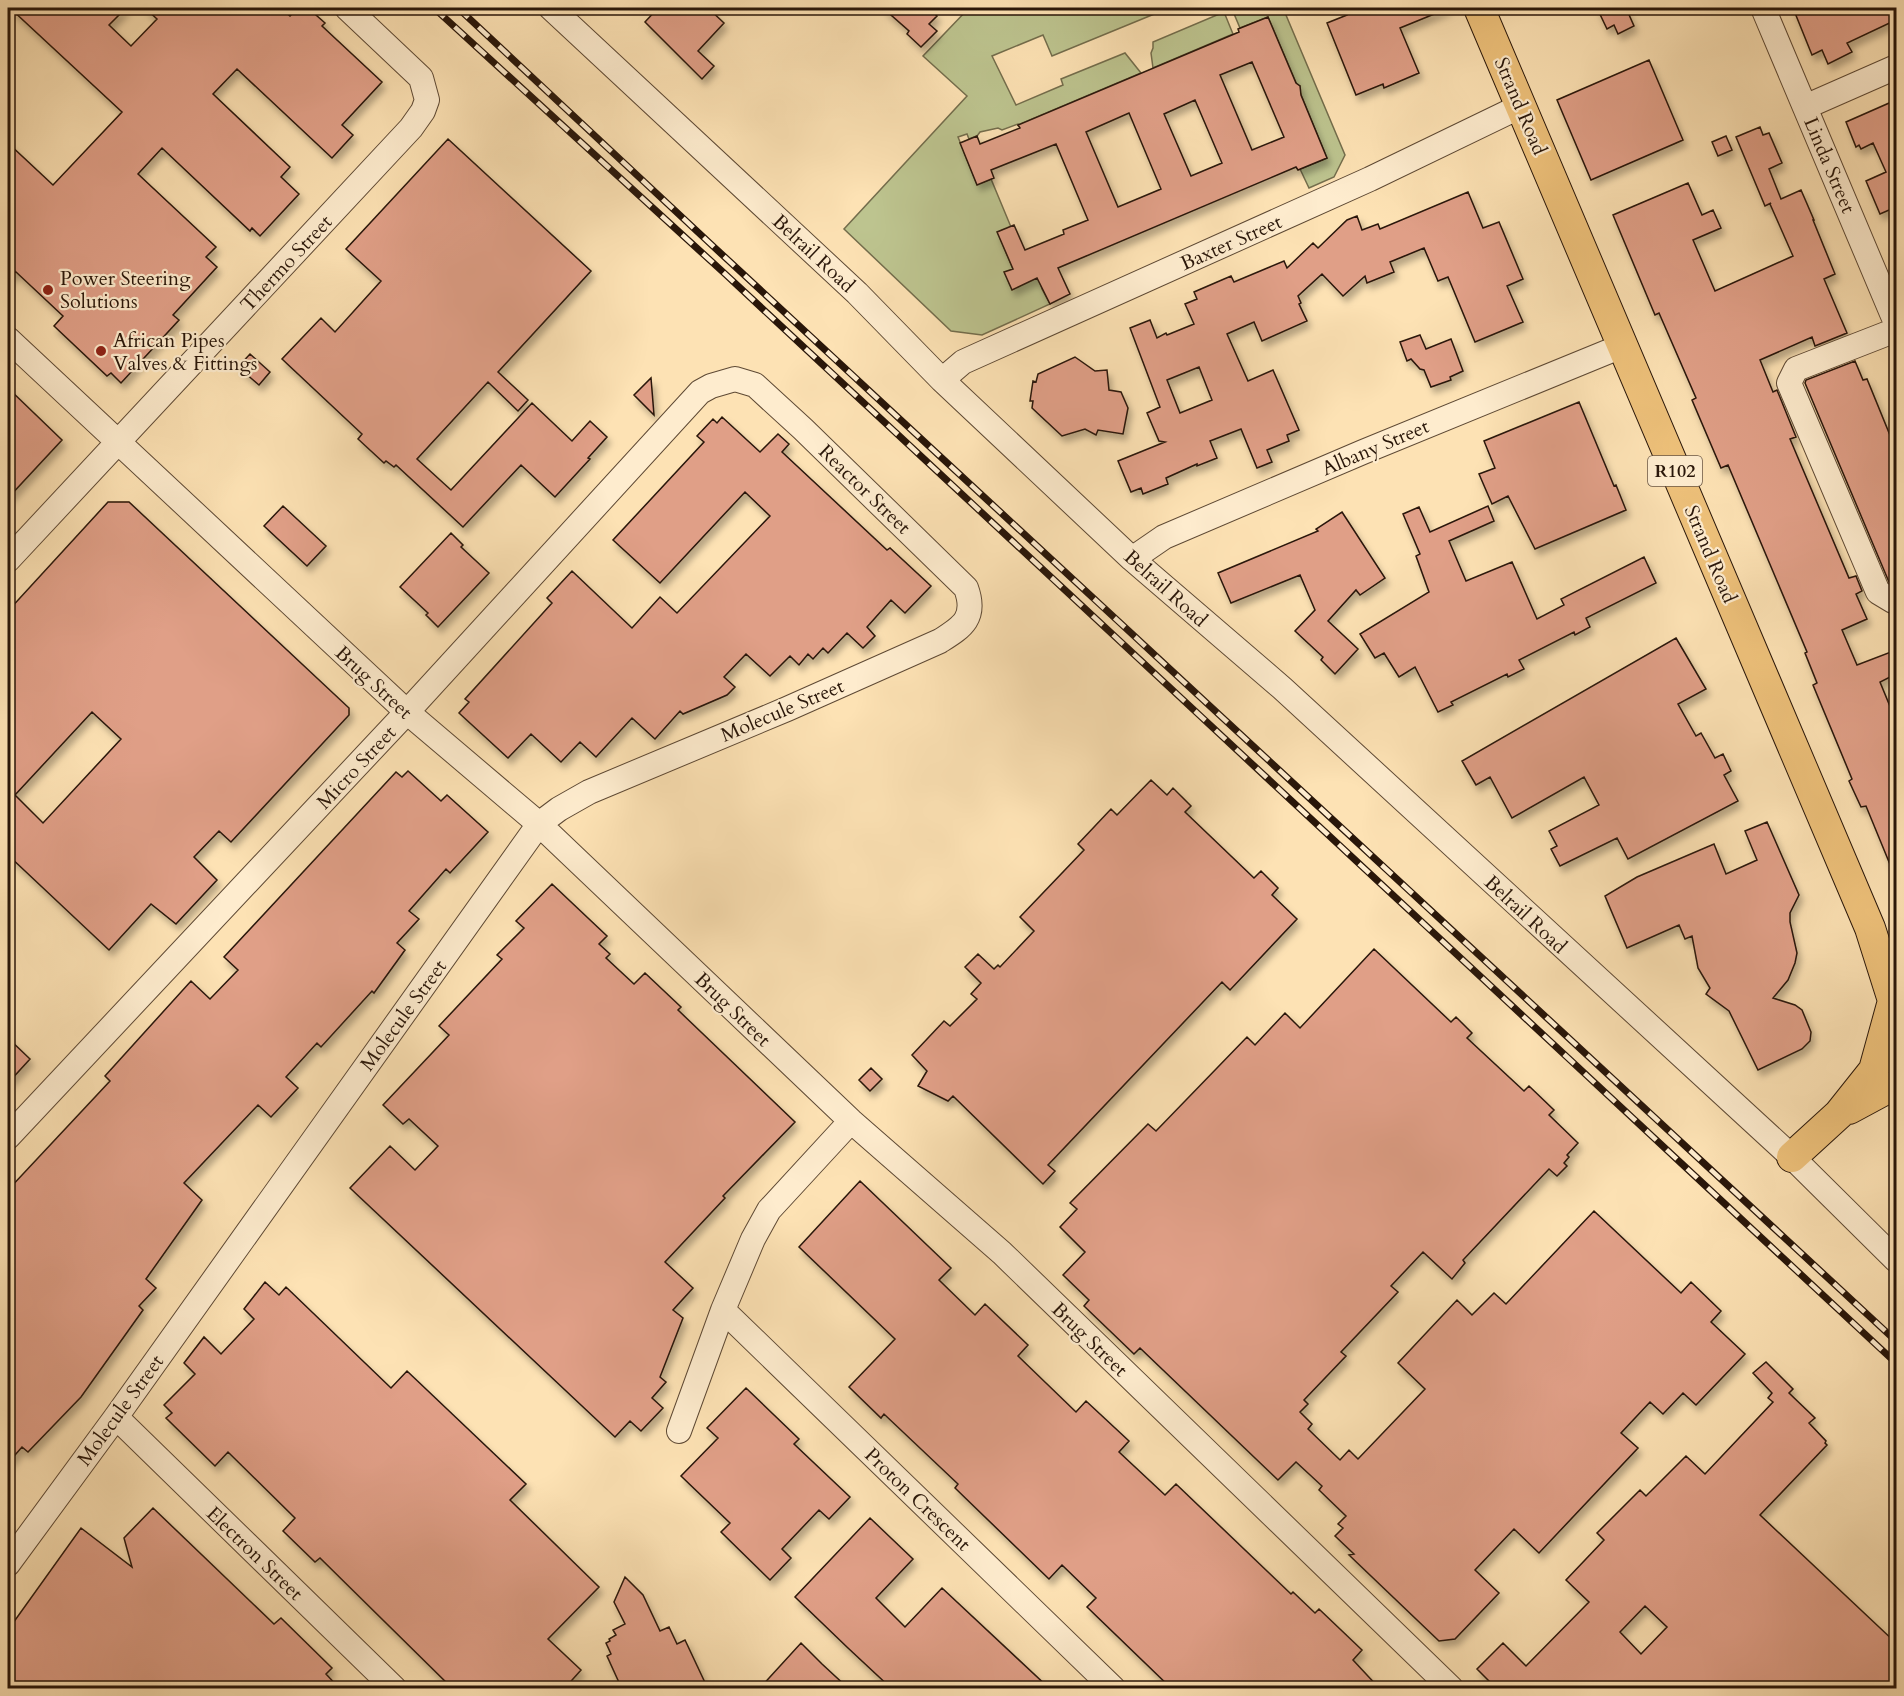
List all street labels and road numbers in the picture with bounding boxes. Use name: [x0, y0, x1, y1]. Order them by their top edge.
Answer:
street label: Strand Road: [1488, 53, 1553, 159]
street label: Linda Street: [1797, 113, 1862, 218]
street label: Belrail Road: [767, 208, 861, 299]
street label: Baxter Street: [1176, 208, 1287, 277]
street label: Thermo Street: [234, 209, 339, 318]
street label: Albany Street: [1317, 412, 1434, 482]
street label: Reactor Street: [813, 438, 917, 541]
road number: R102: [1648, 456, 1702, 486]
street label: Strand Road: [1678, 501, 1743, 607]
street label: Belrail Road: [1118, 544, 1214, 633]
street label: Brug Street: [329, 640, 419, 726]
street label: Molecule Street: [716, 672, 849, 749]
street label: Micro Street: [311, 719, 403, 815]
street label: Belrail Road: [1479, 869, 1573, 960]
street label: Molecule Street: [354, 954, 453, 1076]
street label: Brug Street: [689, 966, 777, 1053]
street label: Brug Street: [1046, 1296, 1134, 1383]
street label: Molecule Street: [71, 1349, 170, 1471]
street label: Proton Crescent: [859, 1442, 977, 1557]
street label: Electron Street: [200, 1500, 309, 1607]

